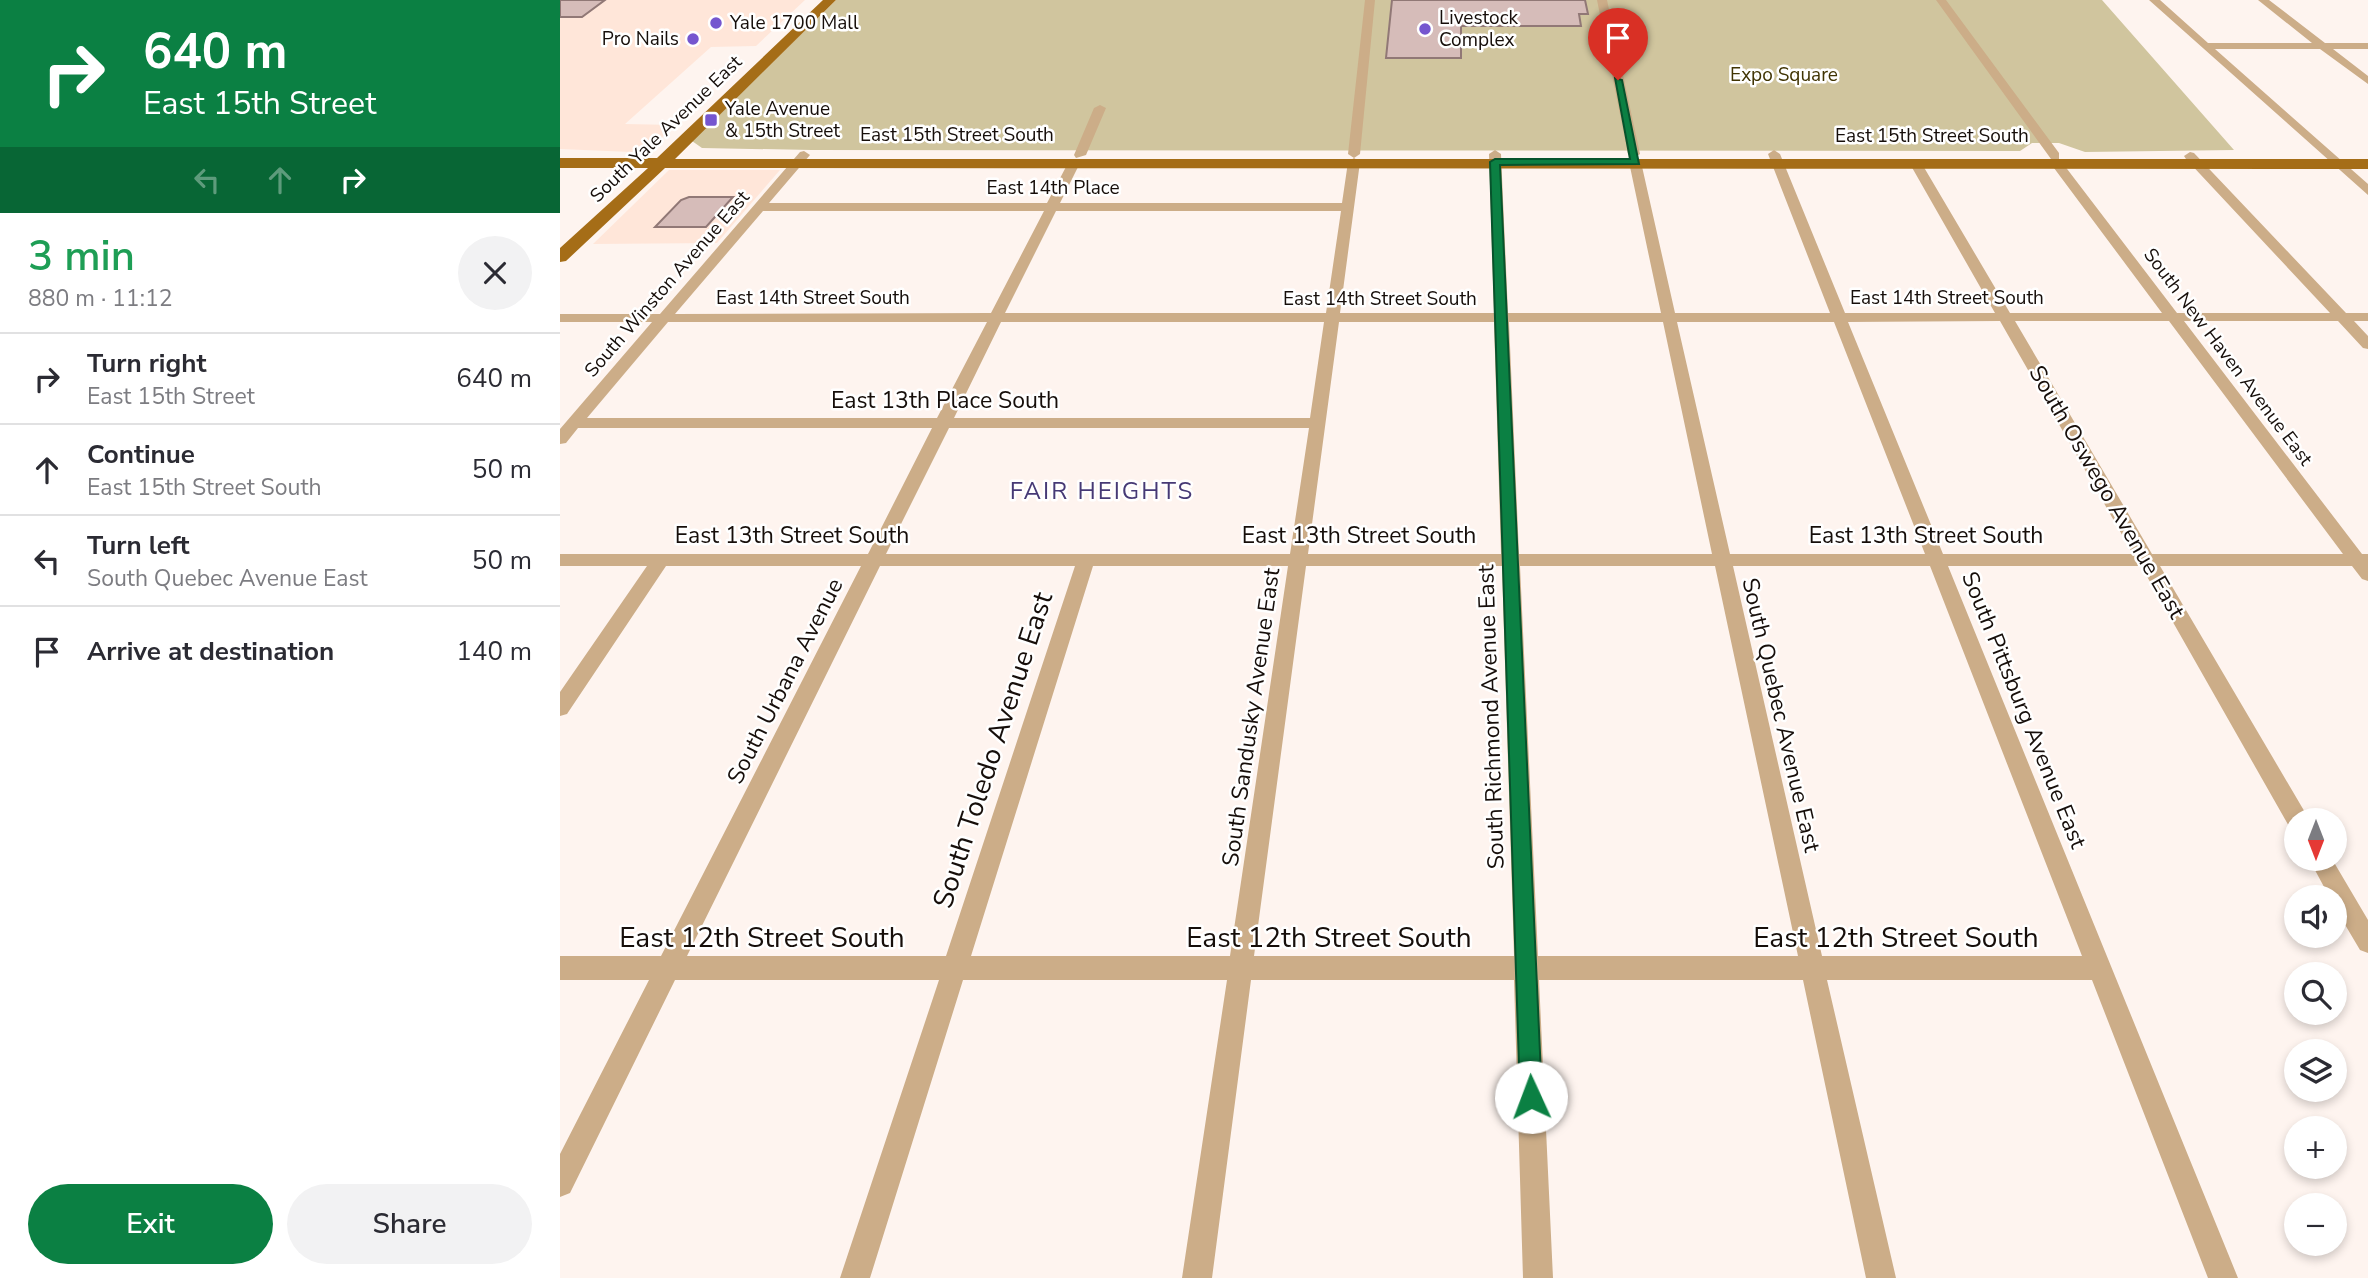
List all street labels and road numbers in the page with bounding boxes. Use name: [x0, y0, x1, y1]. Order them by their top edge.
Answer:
street label: South Yale Avenue East: [584, 49, 748, 208]
street label: East 15th Street South: [860, 122, 1054, 148]
street label: East 15th Street South: [1835, 123, 2029, 149]
street label: East 14th Place: [986, 175, 1120, 201]
street label: South Winston Avenue East: [579, 185, 756, 383]
street label: South New Haven Avenue East: [2138, 243, 2319, 471]
street label: East 14th Street South: [716, 285, 910, 311]
street label: East 14th Street South: [1850, 285, 2044, 311]
street label: East 14th Street South: [1283, 286, 1477, 312]
street label: South Oswego Avenue East: [2022, 360, 2193, 625]
street label: East 13th Place South: [831, 385, 1059, 416]
street label: East 13th Street South: [675, 520, 909, 551]
street label: East 13th Street South: [1242, 520, 1476, 551]
street label: East 13th Street South: [1809, 520, 2043, 551]
street label: South Richmond Avenue East: [1470, 563, 1512, 870]
street label: South Sandusky Avenue East: [1215, 565, 1287, 868]
street label: South Pittsburg Avenue East: [1954, 567, 2094, 854]
street label: South Urbana Avenue: [720, 573, 850, 789]
street label: South Quebec Avenue East: [1734, 575, 1828, 856]
street label: South Toledo Avenue East: [924, 587, 1062, 913]
street label: East 12th Street South: [619, 919, 905, 957]
street label: East 12th Street South: [1186, 919, 1472, 957]
street label: East 12th Street South: [1753, 919, 2039, 957]

